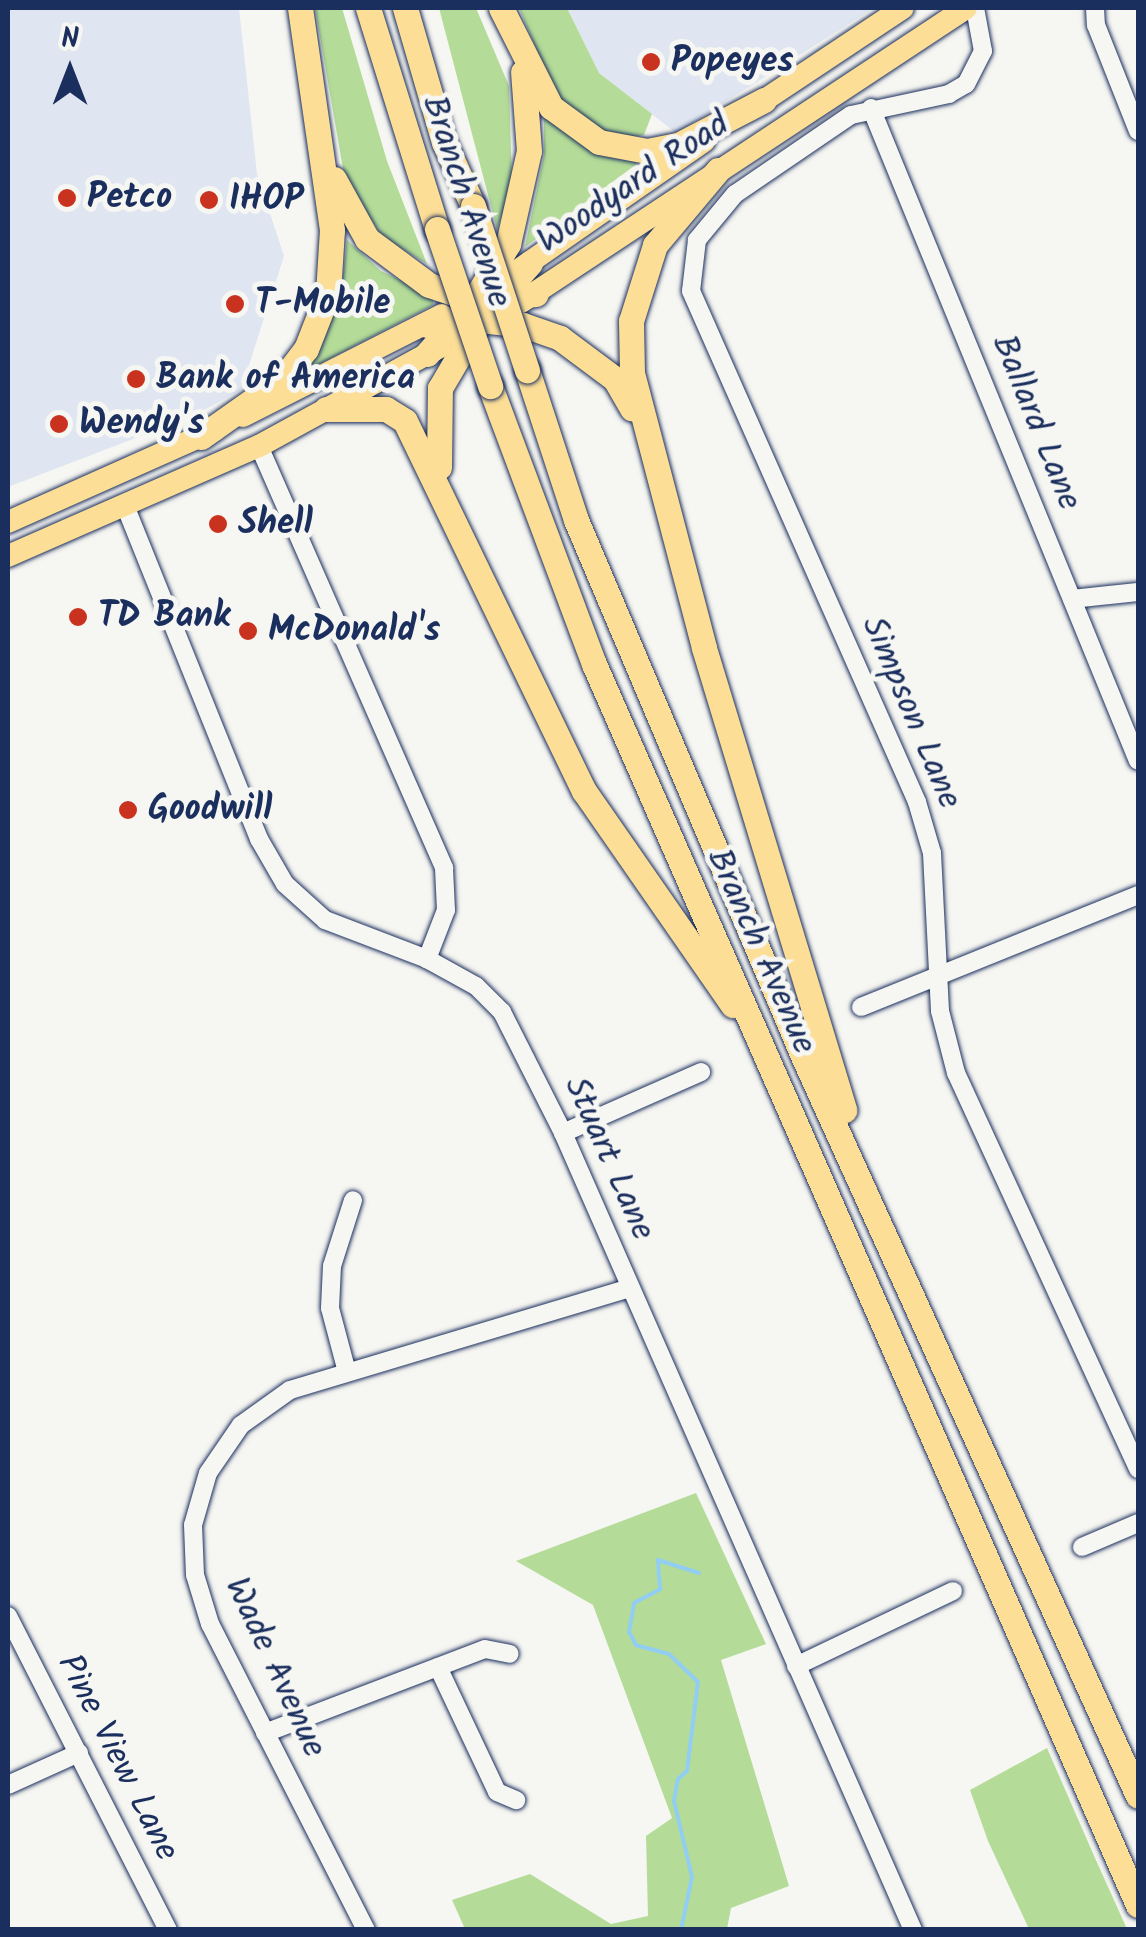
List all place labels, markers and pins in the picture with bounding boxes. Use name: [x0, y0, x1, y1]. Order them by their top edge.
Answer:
place label: Popeyes: [671, 41, 794, 83]
marker: Popeyes: [640, 51, 662, 73]
place label: Petco: [87, 177, 172, 219]
place label: IHOP: [229, 179, 303, 221]
marker: Petco: [56, 187, 78, 209]
marker: IHOP: [198, 189, 220, 211]
place label: T-Mobile: [255, 283, 390, 325]
marker: T-Mobile: [224, 293, 246, 315]
place label: Bank of America: [156, 358, 415, 400]
marker: Bank of America: [125, 368, 147, 390]
place label: Wendy's: [79, 403, 204, 445]
marker: Wendy's: [48, 413, 70, 435]
place label: Shell: [238, 503, 313, 545]
marker: Shell: [207, 513, 229, 535]
place label: TD Bank: [98, 596, 230, 638]
marker: TD Bank: [67, 606, 89, 628]
place label: McDonald's: [268, 610, 440, 652]
marker: McDonald's: [237, 620, 259, 642]
place label: Goodwill: [148, 789, 272, 831]
marker: Goodwill: [117, 799, 139, 821]

